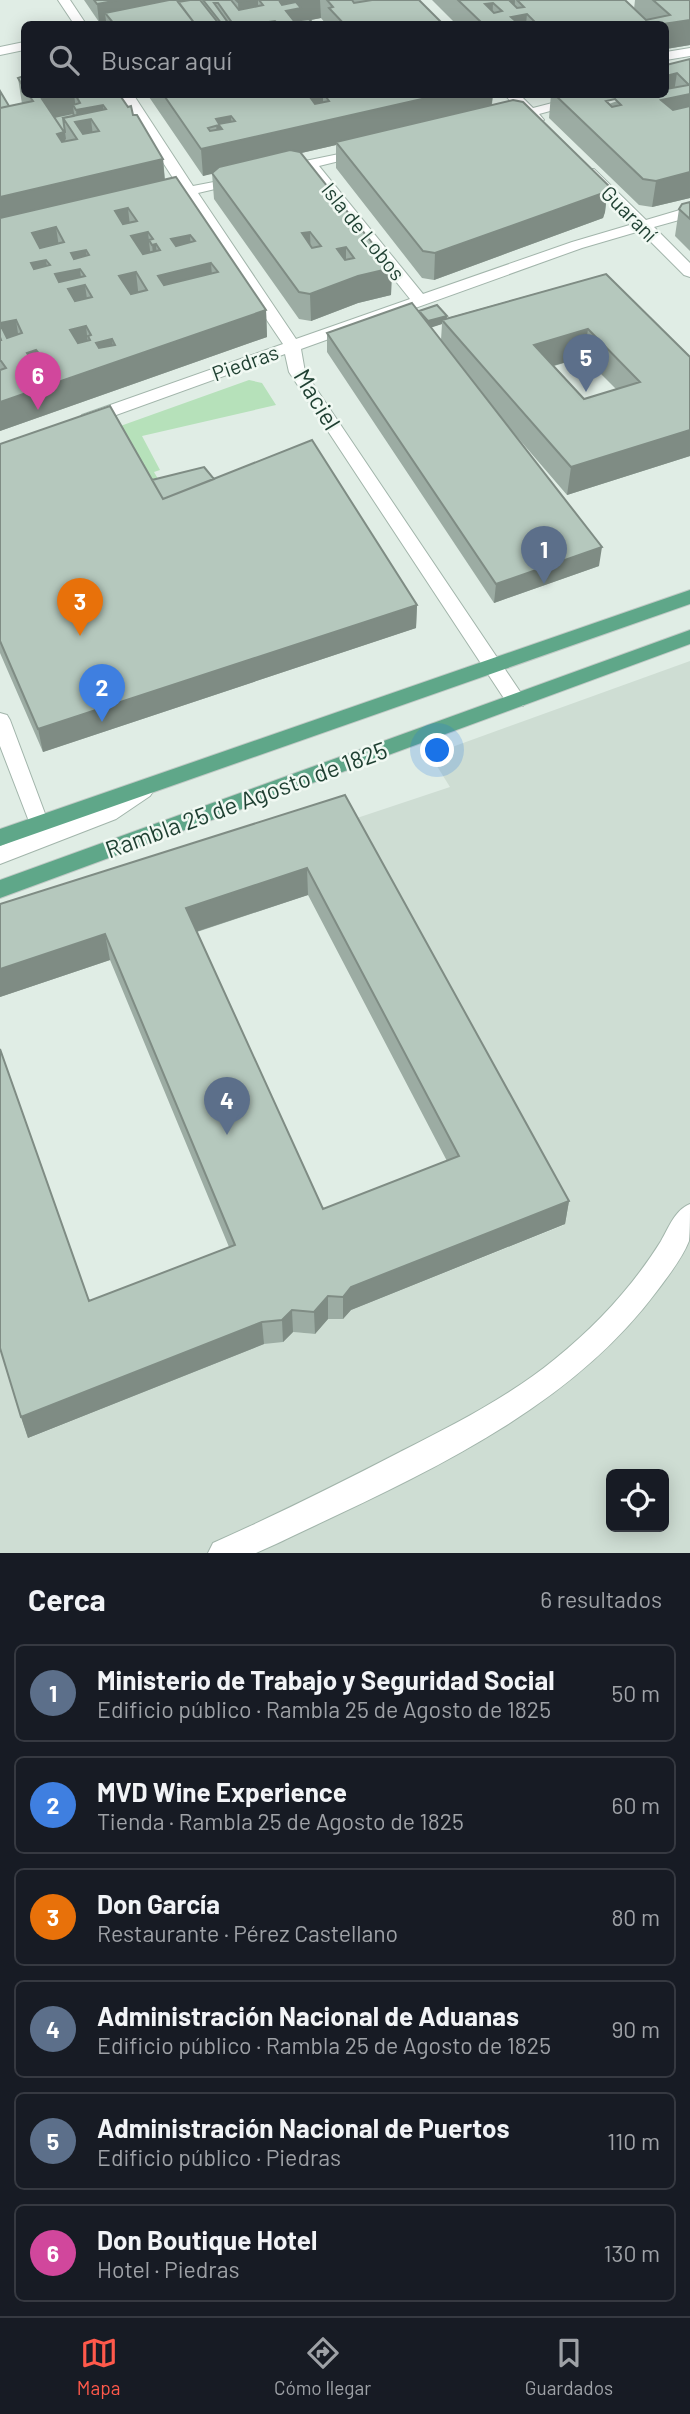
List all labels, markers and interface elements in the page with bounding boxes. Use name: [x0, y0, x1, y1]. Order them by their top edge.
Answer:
search box: [21, 21, 669, 98]
icon: search: [45, 41, 83, 79]
text: Buscar aquí: [101, 44, 232, 75]
street label: Isla de Lobos: [317, 177, 411, 285]
street label: Guaraní: [597, 180, 664, 247]
pin: 5: [563, 334, 609, 392]
street label: Piedras: [208, 338, 282, 386]
pin: 6: [15, 352, 61, 410]
street label: Maciel: [288, 363, 348, 435]
pin: 1: [521, 526, 567, 584]
pin: 3: [57, 578, 103, 636]
pin: 2: [79, 664, 125, 722]
your location: [420, 733, 454, 767]
street label: Rambla 25 de Agosto de 1825: [101, 734, 391, 864]
pin: 4: [204, 1077, 250, 1135]
map controls: [606, 1469, 669, 1532]
button: locate: [606, 1469, 669, 1532]
text: Cerca: [28, 1581, 106, 1617]
text: 6 resultados: [540, 1585, 662, 1613]
text: Ministerio de Trabajo y Seguridad Social: [97, 1664, 555, 1695]
text: 1: [49, 1679, 57, 1707]
text: 50 m: [612, 1679, 660, 1707]
text: Edificio público · Rambla 25 de Agosto de 1825: [97, 1695, 551, 1723]
text: MVD Wine Experience: [97, 1776, 347, 1807]
text: 2: [47, 1791, 59, 1819]
text: 60 m: [612, 1791, 660, 1819]
text: Tienda · Rambla 25 de Agosto de 1825: [97, 1807, 464, 1835]
text: Don García: [97, 1888, 220, 1919]
text: 3: [47, 1903, 59, 1931]
text: 80 m: [611, 1903, 660, 1931]
text: Restaurante · Pérez Castellano: [97, 1919, 398, 1947]
text: Administración Nacional de Aduanas: [97, 2000, 519, 2031]
text: 4: [46, 2015, 60, 2043]
text: 90 m: [611, 2015, 660, 2043]
text: Edificio público · Rambla 25 de Agosto de 1825: [97, 2031, 551, 2059]
text: Administración Nacional de Puertos: [97, 2112, 510, 2143]
text: 5: [47, 2127, 59, 2155]
text: 110 m: [607, 2127, 660, 2155]
text: Edificio público · Piedras: [97, 2143, 341, 2171]
text: Don Boutique Hotel: [97, 2224, 317, 2255]
text: 6: [47, 2239, 59, 2267]
text: 130 m: [603, 2239, 660, 2267]
text: Hotel · Piedras: [97, 2255, 240, 2283]
tab: Mapa: [77, 2334, 120, 2399]
tab: Cómo llegar: [274, 2334, 371, 2399]
tab: Guardados: [525, 2334, 613, 2399]

